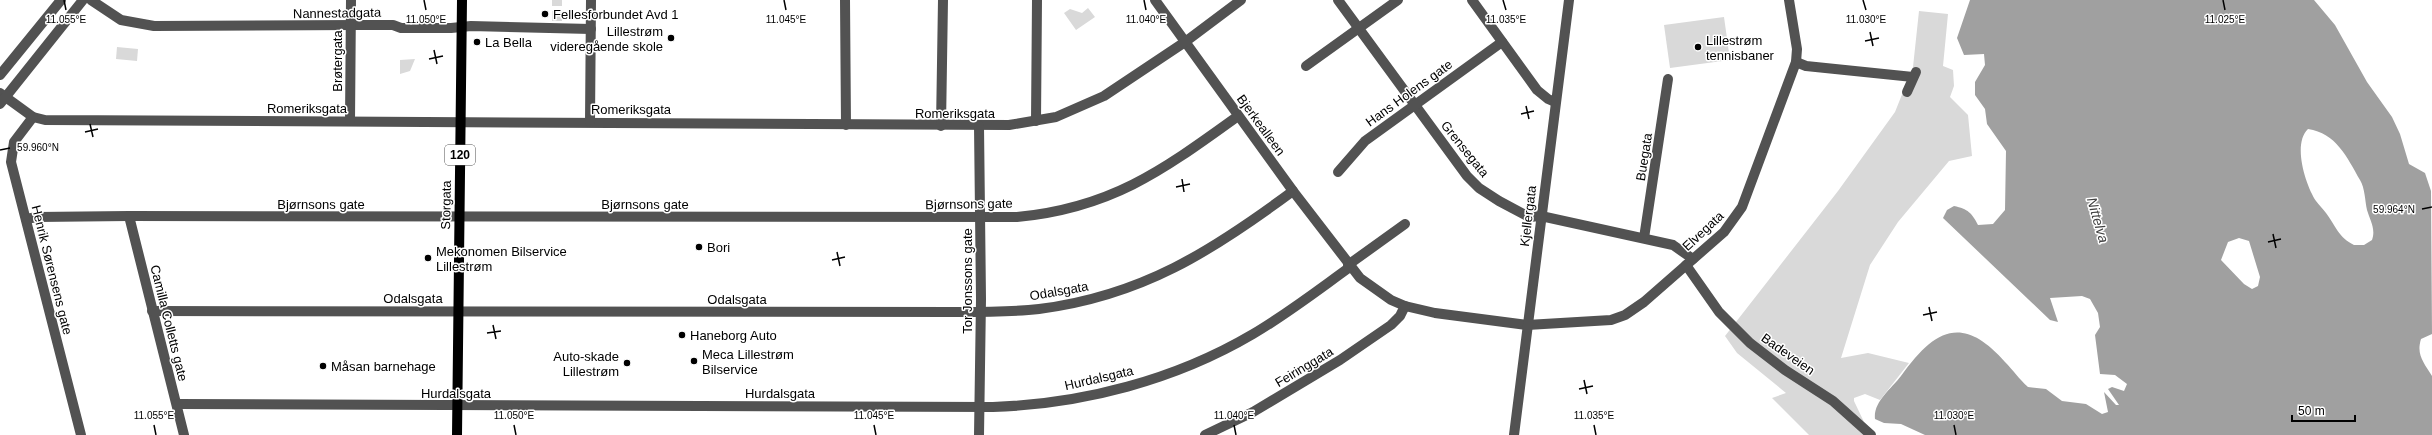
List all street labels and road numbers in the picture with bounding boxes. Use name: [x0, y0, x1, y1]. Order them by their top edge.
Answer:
street label: Nannestadgata: [293, 5, 382, 21]
street label: Brøtergata: [330, 30, 345, 92]
street label: Hans Holens gate: [1363, 57, 1455, 129]
street label: Bjerkealleen: [1234, 92, 1288, 158]
street label: Romeriksgata: [267, 101, 348, 116]
street label: Romeriksgata: [591, 102, 672, 117]
street label: Romeriksgata: [915, 106, 996, 121]
street label: Grensegata: [1438, 118, 1493, 181]
street label: Buegata: [1633, 131, 1655, 182]
road number: 120: [445, 145, 475, 165]
street label: Storgata: [438, 180, 454, 230]
street label: Kjellergata: [1517, 184, 1539, 247]
street label: Bjørnsons gate: [925, 196, 1013, 212]
street label: Bjørnsons gate: [277, 197, 365, 212]
street label: Bjørnsons gate: [601, 197, 689, 212]
street label: Henrik Sørensens gate: [29, 204, 75, 336]
street label: Elvegata: [1679, 208, 1727, 254]
street label: Tor Jonssons gate: [960, 228, 975, 334]
street label: Camilla Colletts gate: [147, 263, 191, 383]
street label: Odalsgata: [1029, 278, 1090, 304]
street label: Odalsgata: [383, 291, 443, 306]
street label: Odalsgata: [707, 292, 767, 307]
street label: Badeveien: [1759, 330, 1817, 378]
street label: Feiringgata: [1272, 343, 1336, 390]
street label: Hurdalsgata: [1063, 363, 1136, 393]
street label: Hurdalsgata: [421, 386, 492, 401]
street label: Hurdalsgata: [745, 386, 816, 401]

